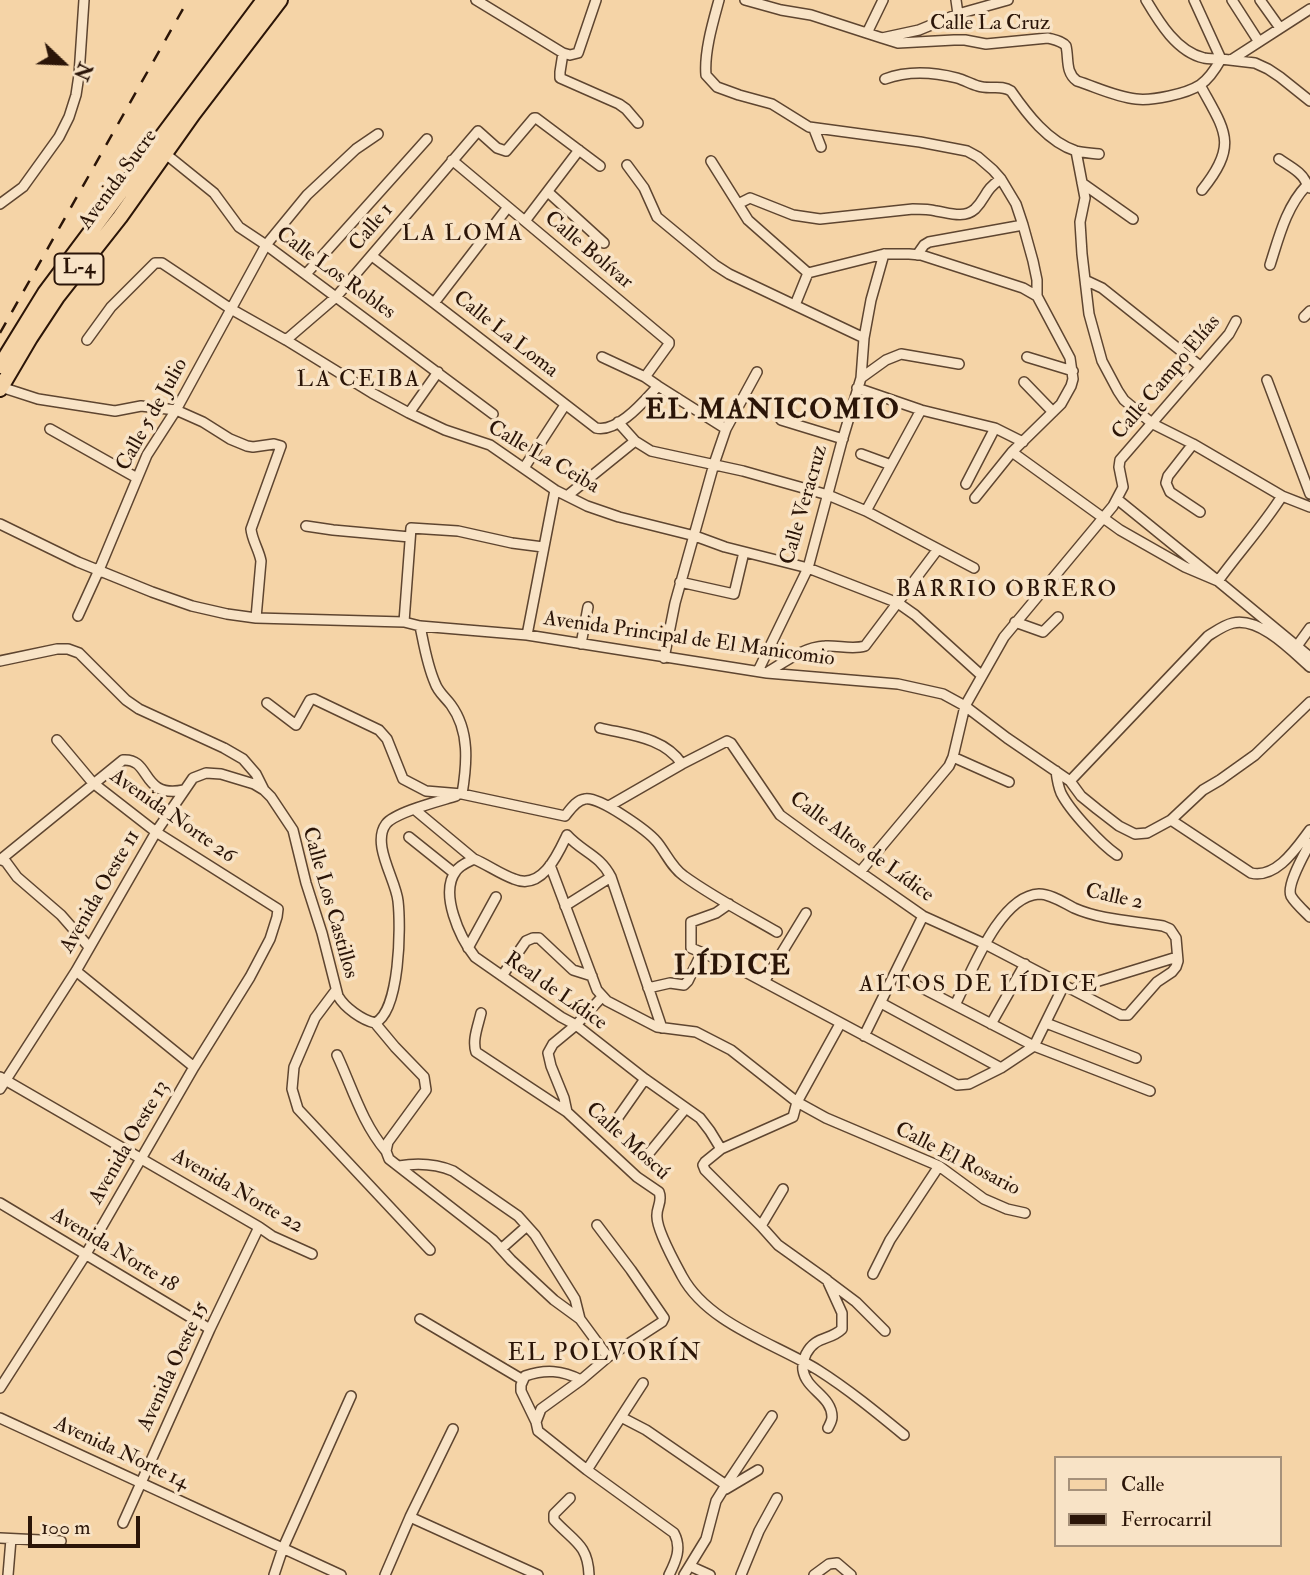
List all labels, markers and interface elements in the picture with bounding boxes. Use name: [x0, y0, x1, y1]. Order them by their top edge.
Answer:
street label: Calle La Cruz: [930, 11, 1050, 37]
north arrow: [28, 28, 98, 98]
text: N: [68, 59, 97, 84]
street label: Avenida Sucre: [74, 125, 164, 235]
street label: Calle 1: [345, 199, 399, 257]
street label: Calle Bolívar: [539, 207, 637, 295]
district label: LA LOMA: [403, 221, 523, 249]
street label: Calle Los Robles: [270, 222, 400, 326]
road number: L-4: [55, 254, 104, 284]
street label: Calle La Loma: [447, 286, 563, 384]
street label: Calle Campo Elías: [1108, 311, 1226, 445]
street label: Calle 5 de Julio: [112, 354, 194, 476]
district label: LA CEIBA: [298, 367, 420, 395]
district label: EL MANICOMIO: [647, 395, 899, 429]
street label: Calle La Ceiba: [483, 416, 603, 500]
street label: Calle Veracruz: [776, 442, 834, 568]
district label: BARRIO OBRERO: [897, 577, 1117, 605]
street label: Avenida Principal de El Manicomio: [542, 607, 836, 673]
street label: Avenida Norte 26: [104, 764, 240, 870]
street label: Calle Altos de Lídice: [784, 787, 938, 909]
street label: Calle Los Castillos: [295, 824, 363, 982]
street label: Avenida Oeste 11: [56, 826, 146, 958]
street label: Calle 2: [1083, 880, 1145, 916]
street label: Real de Lídice: [499, 947, 611, 1037]
district label: LÍDICE: [675, 951, 791, 985]
district label: ALTOS DE LÍDICE: [861, 972, 1097, 1000]
street label: Avenida Oeste 13: [84, 1077, 176, 1209]
street label: Calle Moscú: [580, 1098, 674, 1186]
street label: Calle El Rosario: [890, 1118, 1024, 1202]
street label: Avenida Norte 22: [167, 1144, 307, 1240]
street label: Avenida Norte 18: [46, 1203, 182, 1299]
street label: Avenida Oeste 15: [133, 1298, 215, 1436]
district label: EL POLVORÍN: [509, 1341, 701, 1369]
street label: Avenida Norte 14: [50, 1412, 192, 1496]
legend: [1054, 1456, 1282, 1547]
text: Calle: [1121, 1471, 1164, 1498]
scale bar: [32, 1502, 144, 1546]
text: Ferrocarril: [1121, 1506, 1212, 1533]
text: 100 m: [41, 1514, 91, 1541]

